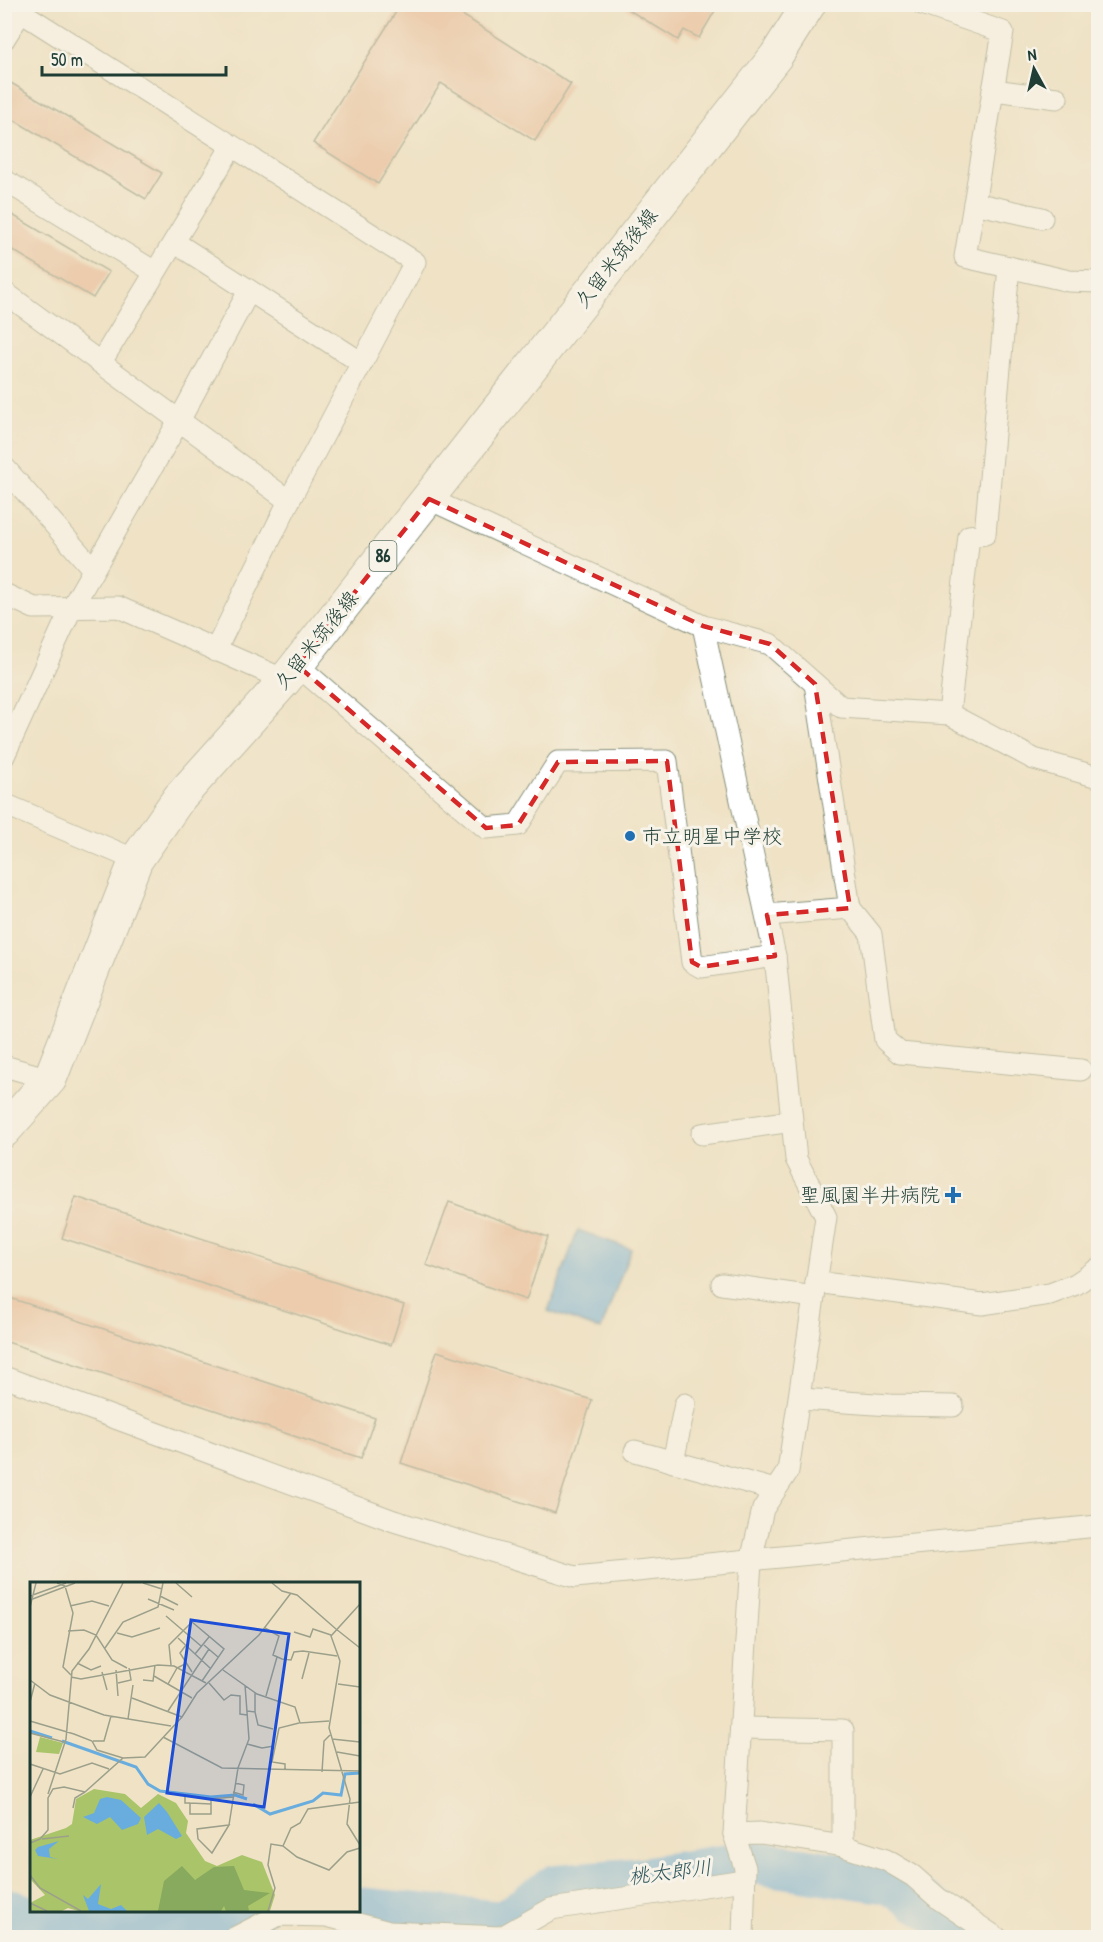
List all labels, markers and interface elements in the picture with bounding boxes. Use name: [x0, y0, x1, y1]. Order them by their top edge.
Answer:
scale bar: [42, 39, 226, 77]
north arrow: [1004, 39, 1064, 99]
text: N: [1026, 43, 1038, 66]
text: 50 m: [51, 47, 83, 72]
street label: 久留米筑後線: [568, 202, 663, 313]
road number: 86: [370, 541, 397, 571]
street label: 久留米筑後線: [267, 585, 364, 695]
place label: 市立明星中学校: [642, 822, 782, 849]
marker: 市立明星中学校: [623, 829, 637, 843]
place label: 聖風園半井病院: [800, 1181, 940, 1208]
marker: 聖風園半井病院: [944, 1186, 962, 1204]
inset map: [30, 1582, 360, 1912]
water label: 桃太郎川: [626, 1852, 713, 1891]

